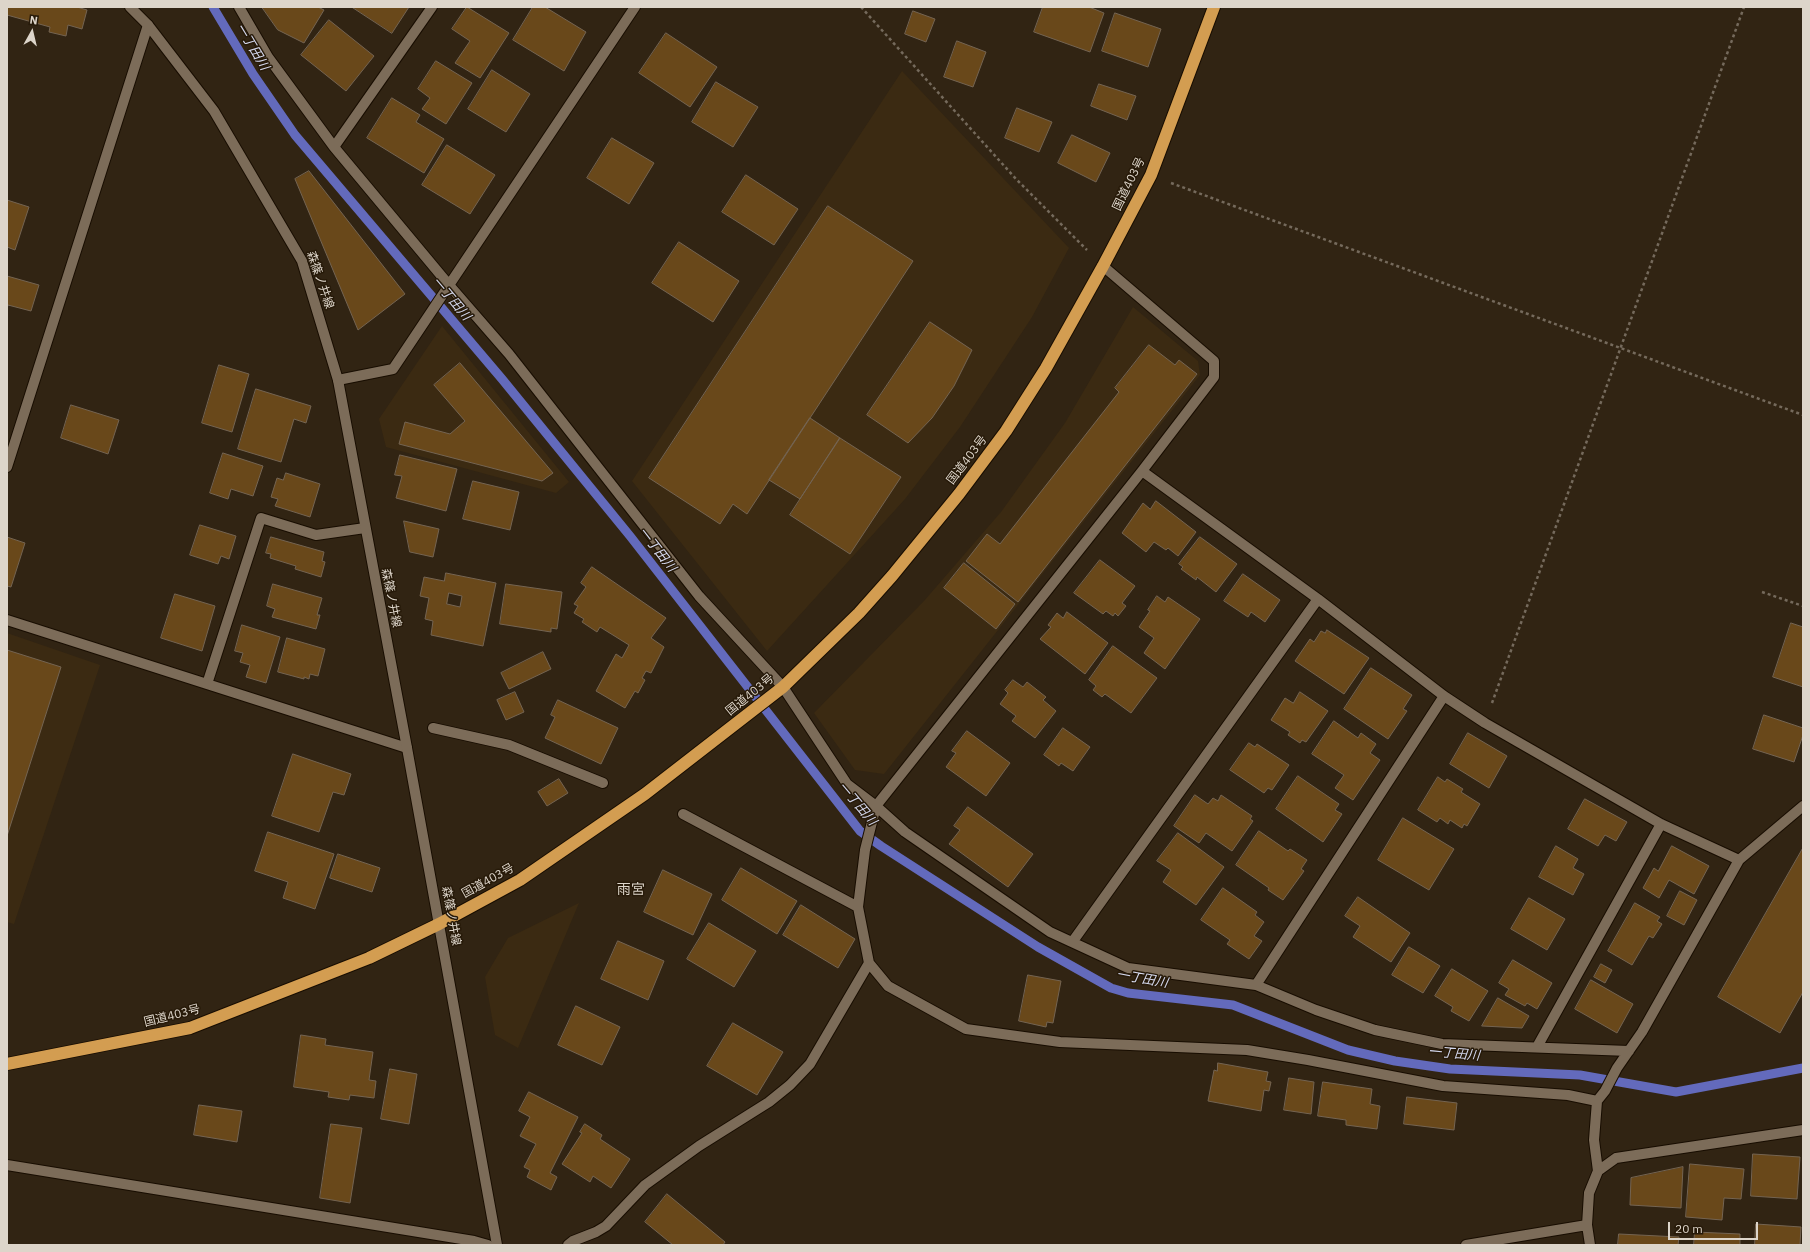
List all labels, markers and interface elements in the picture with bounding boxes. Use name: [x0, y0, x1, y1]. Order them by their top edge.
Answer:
north arrow: [12, 12, 52, 52]
text: N: [29, 13, 39, 28]
water label: 一丁田川: [232, 21, 272, 73]
street label: 国道403号: [1110, 155, 1148, 213]
street label: 森篠ノ井線: [303, 249, 337, 311]
water label: 一丁田川: [428, 274, 474, 324]
street label: 国道403号: [944, 433, 990, 487]
water label: 一丁田川: [635, 525, 679, 575]
street label: 森篠ノ井線: [378, 567, 404, 629]
street label: 国道403号: [723, 671, 777, 719]
water label: 一丁田川: [834, 779, 880, 829]
street label: 国道403号: [459, 861, 517, 901]
district label: 雨宮: [617, 882, 645, 898]
street label: 森篠ノ井線: [439, 885, 463, 947]
water label: 一丁田川: [1115, 967, 1169, 991]
street label: 国道403号: [142, 1002, 202, 1030]
water label: 一丁田川: [1427, 1044, 1481, 1064]
scale bar: [1670, 1214, 1760, 1240]
text: 20 m: [1675, 1221, 1703, 1236]

